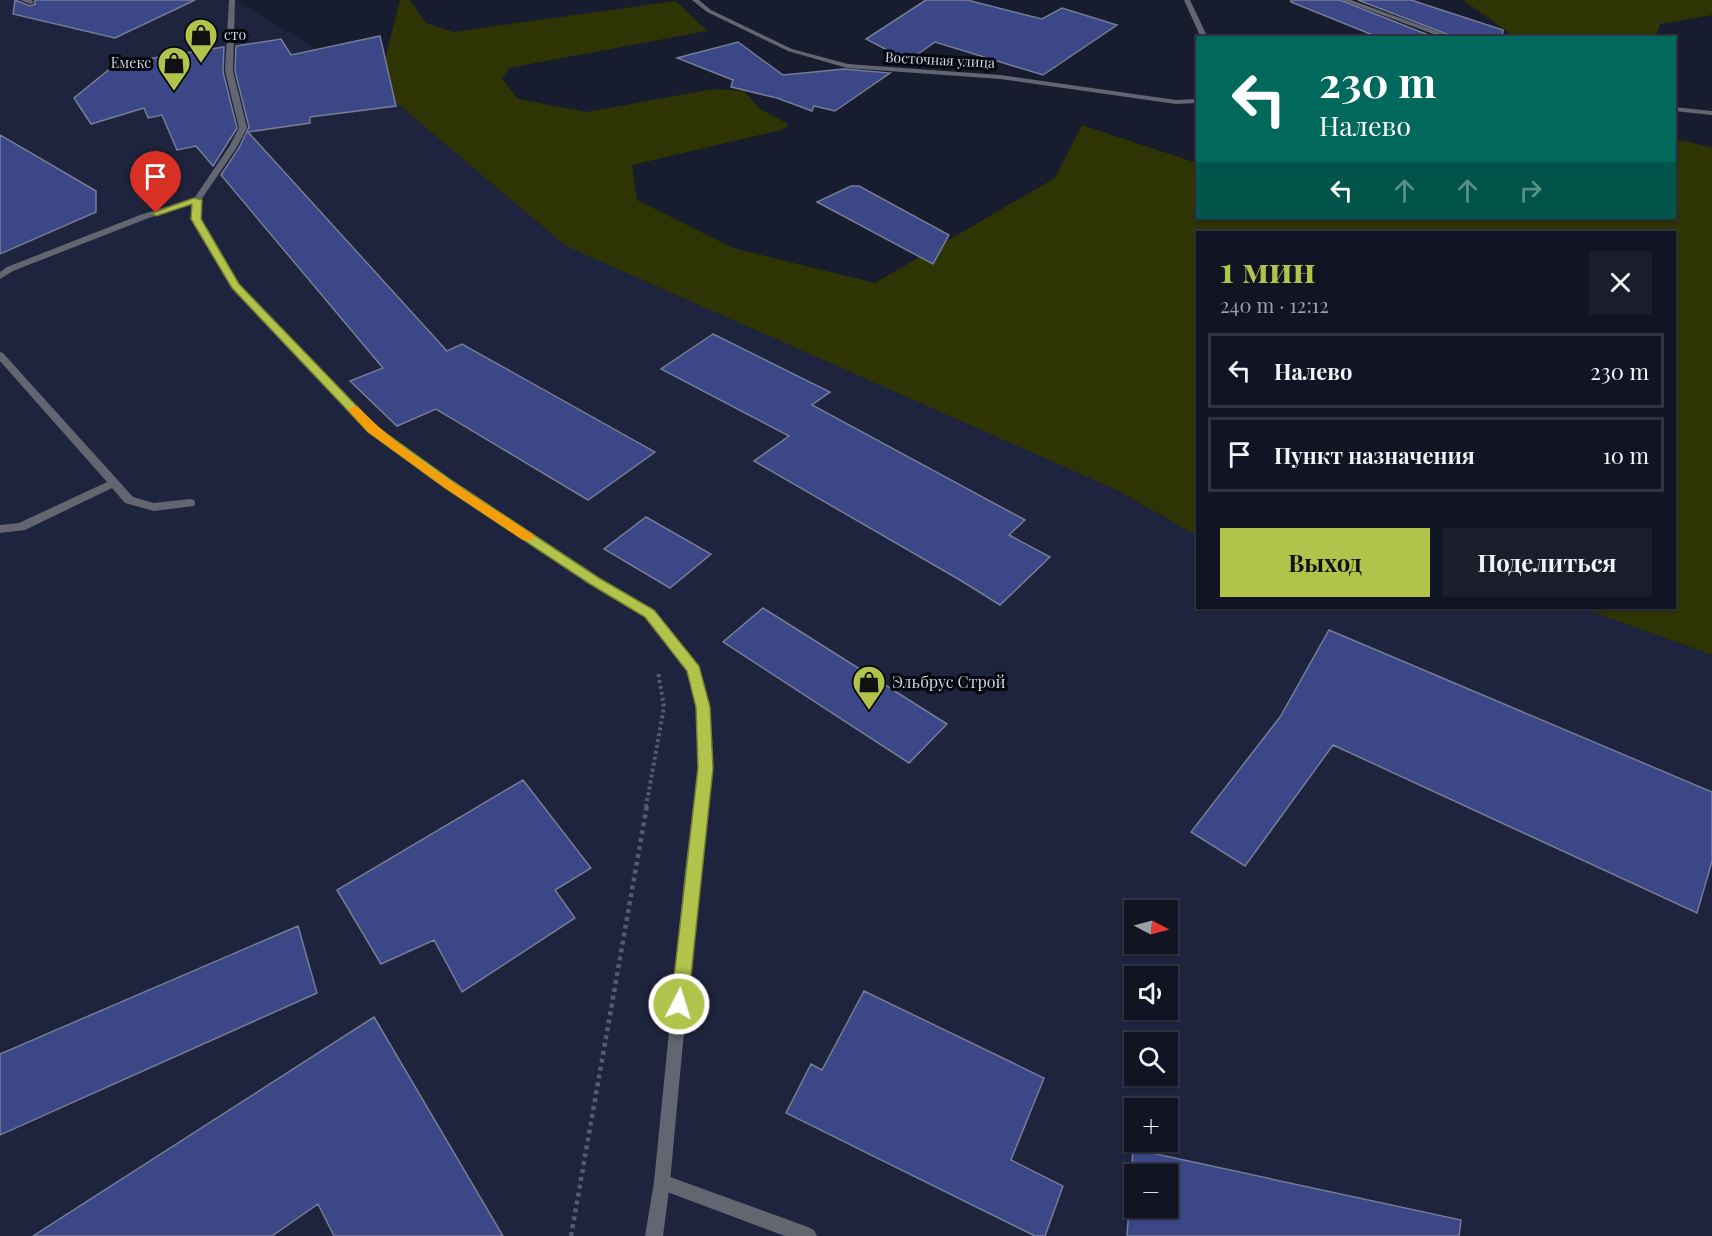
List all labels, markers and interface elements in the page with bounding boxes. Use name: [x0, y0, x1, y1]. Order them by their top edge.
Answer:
shop icon: сто: [183, 17, 219, 64]
place label: сто: [224, 25, 247, 44]
shop icon: Емекс: [156, 45, 192, 92]
street label: Восточная улица: [884, 47, 996, 72]
place label: Емекс: [111, 53, 151, 72]
text: 230 m: [1319, 53, 1436, 109]
icon: left: [1220, 60, 1298, 138]
text: Налево: [1319, 107, 1411, 143]
pin: [130, 151, 181, 213]
icon: arrive: [139, 160, 172, 193]
icon: left: [1325, 174, 1358, 207]
icon: ahead: [1388, 174, 1421, 207]
icon: ahead: [1451, 174, 1484, 207]
icon: right: [1514, 174, 1547, 207]
text: 1 мин: [1220, 244, 1315, 292]
button: close: [1589, 251, 1652, 314]
text: 240 m · 12:12: [1220, 291, 1329, 318]
icon: left: [1223, 354, 1256, 387]
text: Налево: [1274, 356, 1352, 386]
text: 230 m: [1590, 356, 1649, 386]
icon: arrive: [1223, 438, 1256, 471]
text: Пункт назначения: [1274, 440, 1475, 470]
text: 10 m: [1603, 440, 1649, 470]
button: Выход: [1220, 528, 1430, 597]
button: Поделиться: [1442, 528, 1652, 597]
shop icon: Эльбрус Строй: [851, 664, 887, 711]
place label: Эльбрус Строй: [892, 671, 1006, 692]
north arrow: [1124, 900, 1178, 954]
map controls: [1124, 900, 1178, 1218]
button: sound: [1124, 966, 1178, 1020]
position arrow: [647, 972, 711, 1036]
button: search: [1124, 1032, 1178, 1086]
button: +: [1124, 1098, 1178, 1152]
button: −: [1124, 1164, 1178, 1218]

